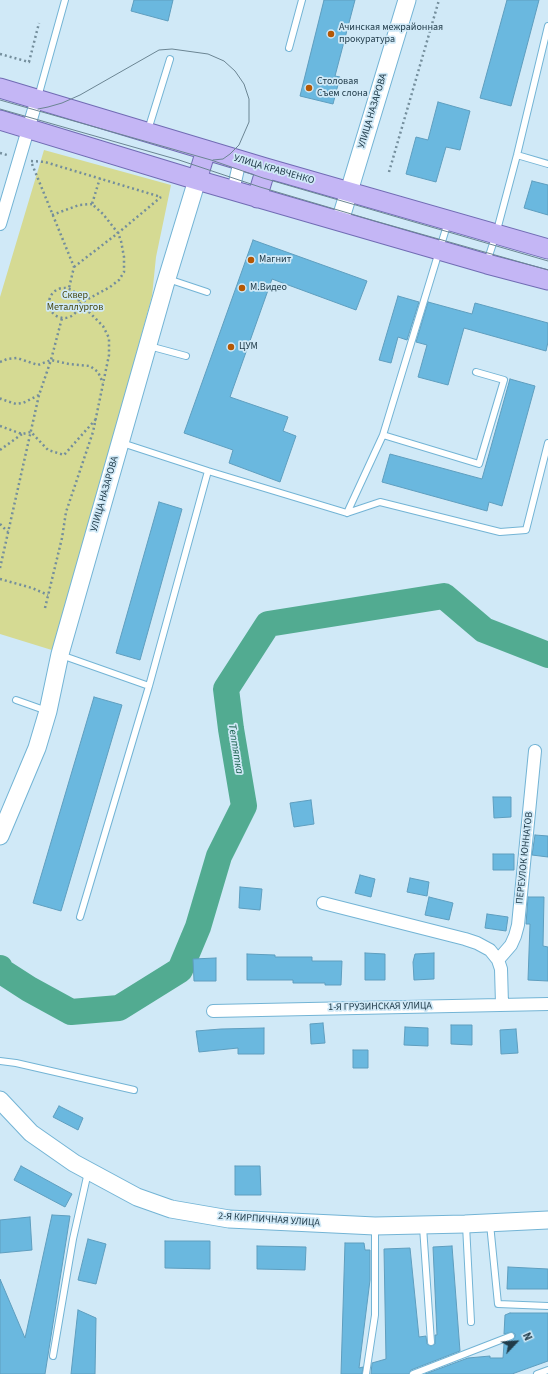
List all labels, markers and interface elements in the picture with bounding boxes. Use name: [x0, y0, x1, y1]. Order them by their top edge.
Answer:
place label: Ачинская межрайонная прокуратура: [339, 22, 443, 46]
marker: Ачинская межрайонная прокуратура: [326, 29, 336, 39]
street label: УЛИЦА НАЗАРОВА: [356, 72, 390, 150]
place label: Столовая Съем слона: [317, 76, 368, 100]
marker: Столовая Съем слона: [304, 83, 314, 93]
street label: УЛИЦА КРАВЧЕНКО: [232, 153, 316, 187]
place label: Магнит: [259, 254, 291, 266]
marker: Магнит: [246, 255, 256, 265]
place label: М.Видео: [250, 282, 287, 294]
marker: М.Видео: [237, 283, 247, 293]
park label: Сквер Металлургов: [47, 290, 103, 314]
place label: ЦУМ: [239, 341, 258, 353]
marker: ЦУМ: [226, 342, 236, 352]
street label: УЛИЦА НАЗАРОВА: [89, 455, 121, 533]
water label: Тептятка: [225, 723, 245, 775]
street label: ПЕРЕУЛОК ЮННАТОВ: [514, 811, 536, 905]
street label: 1-Я ГРУЗИНСКАЯ УЛИЦА: [328, 1000, 432, 1014]
street label: 2-Я КИРПИЧНАЯ УЛИЦА: [218, 1210, 320, 1230]
north arrow: [496, 1322, 536, 1362]
text: N: [519, 1330, 536, 1343]

